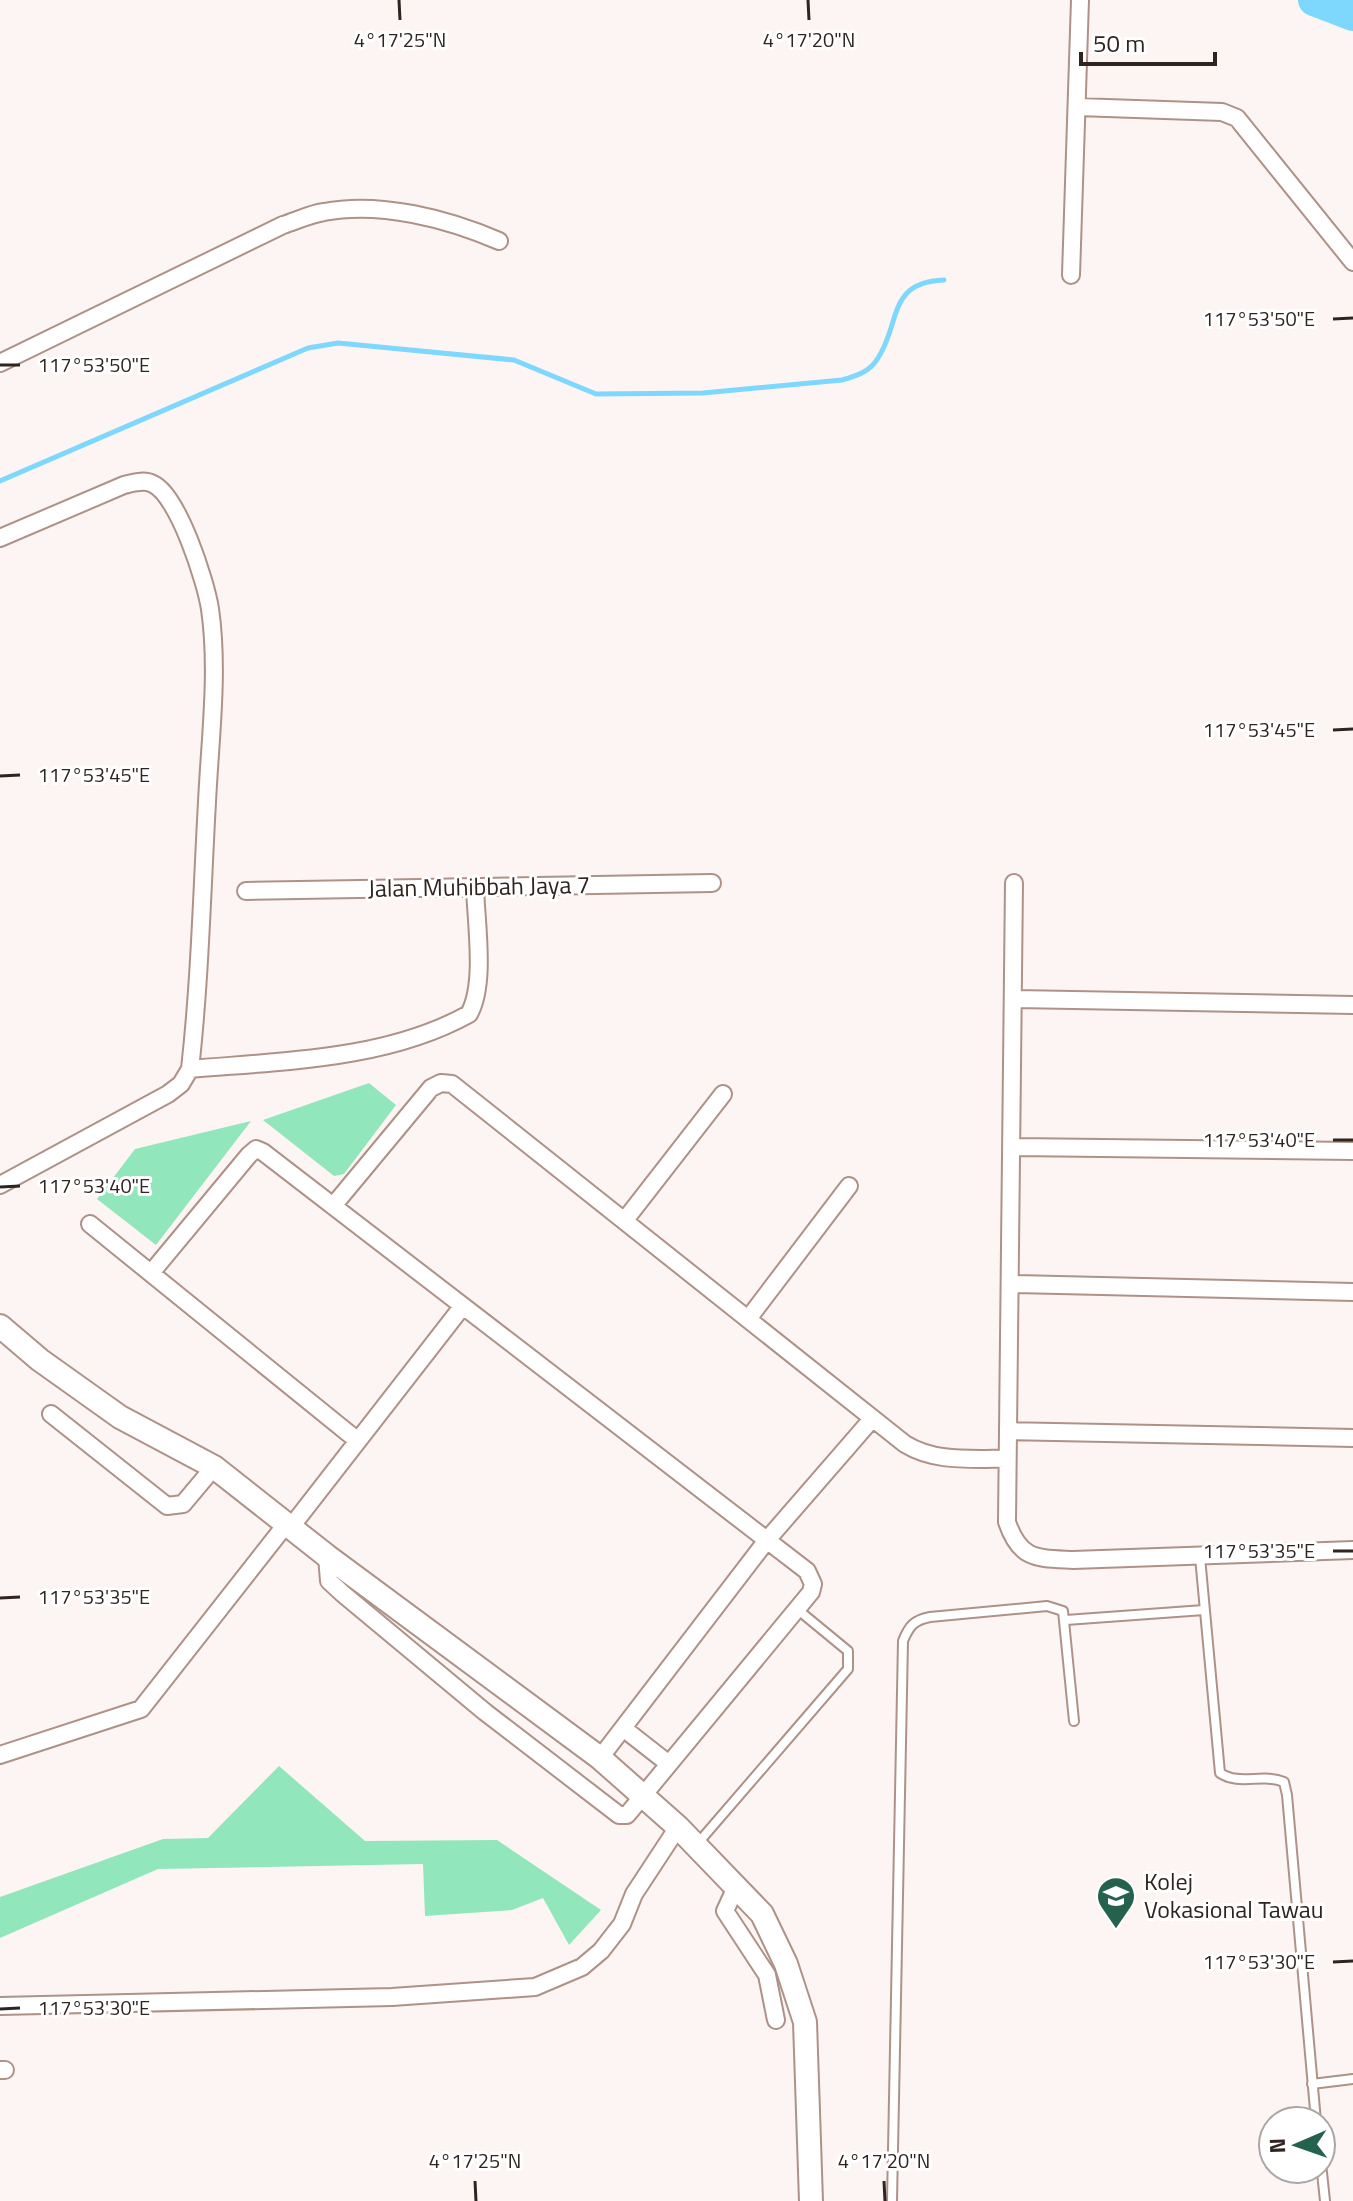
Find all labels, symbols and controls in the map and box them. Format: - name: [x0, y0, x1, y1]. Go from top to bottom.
- scale bar: [1081, 16, 1215, 66]
- text: 4°17'25"N: [354, 24, 446, 55]
- text: 4°17'20"N: [763, 24, 855, 55]
- text: 50 m: [1093, 25, 1145, 61]
- text: 117°53'50"E: [1203, 303, 1315, 334]
- text: 117°53'50"E: [38, 349, 150, 380]
- text: 117°53'45"E: [1203, 714, 1315, 745]
- text: 117°53'45"E: [38, 759, 150, 790]
- street label: Jalan Muhibbah Jaya 7: [368, 866, 590, 906]
- text: 117°53'40"E: [1203, 1124, 1315, 1155]
- text: 117°53'40"E: [38, 1170, 150, 1201]
- text: 117°53'35"E: [1203, 1535, 1315, 1566]
- text: 117°53'35"E: [38, 1581, 150, 1612]
- place label: Kolej Vokasional Tawau: [1144, 1863, 1324, 1927]
- school or university icon: Kolej Vokasional Tawau: [1095, 1875, 1137, 1930]
- text: 117°53'30"E: [1203, 1946, 1315, 1977]
- text: 117°53'30"E: [38, 1992, 150, 2023]
- north arrow: [1257, 2105, 1337, 2185]
- text: N: [1260, 2137, 1294, 2154]
- text: 4°17'25"N: [429, 2145, 521, 2176]
- text: 4°17'20"N: [838, 2145, 930, 2176]

